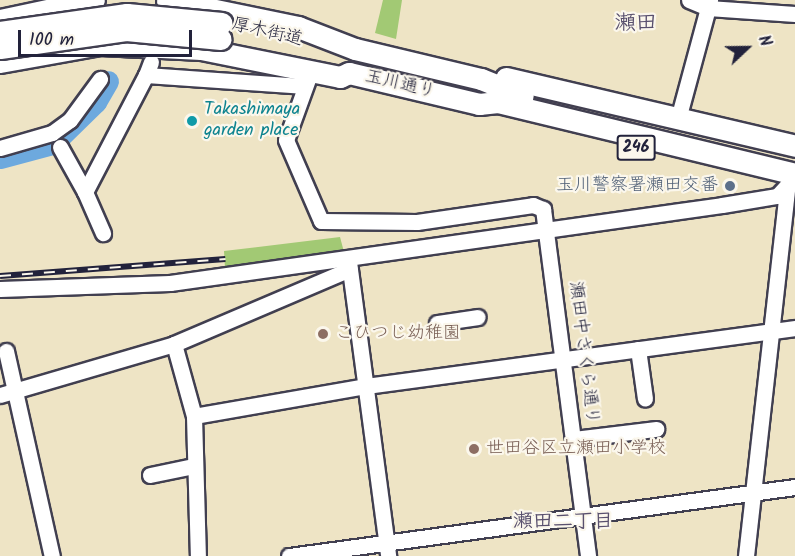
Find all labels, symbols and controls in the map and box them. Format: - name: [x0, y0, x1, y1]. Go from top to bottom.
- district label: 瀬田: [615, 11, 657, 37]
- street label: 厚木街道: [229, 14, 305, 52]
- scale bar: [21, 18, 195, 56]
- north arrow: [717, 18, 777, 78]
- text: 100 m: [29, 26, 74, 55]
- text: N: [751, 32, 778, 50]
- street label: 玉川通り: [362, 66, 438, 104]
- place label: Takashimaya garden place: [204, 100, 300, 142]
- marker: Takashimaya garden place: [185, 114, 199, 128]
- road number: 246: [616, 135, 656, 161]
- place label: 玉川警察署瀬田交番: [556, 175, 718, 197]
- marker: 玉川警察署瀬田交番: [723, 179, 737, 193]
- street label: 瀬田中さくら通り: [564, 280, 602, 426]
- place label: こひつじ幼稚園: [335, 323, 461, 345]
- marker: こひつじ幼稚園: [316, 327, 330, 341]
- place label: 世田谷区立瀬田小学校: [486, 438, 666, 460]
- marker: 世田谷区立瀬田小学校: [467, 442, 481, 456]
- district label: 瀬田二丁目: [513, 510, 613, 534]

